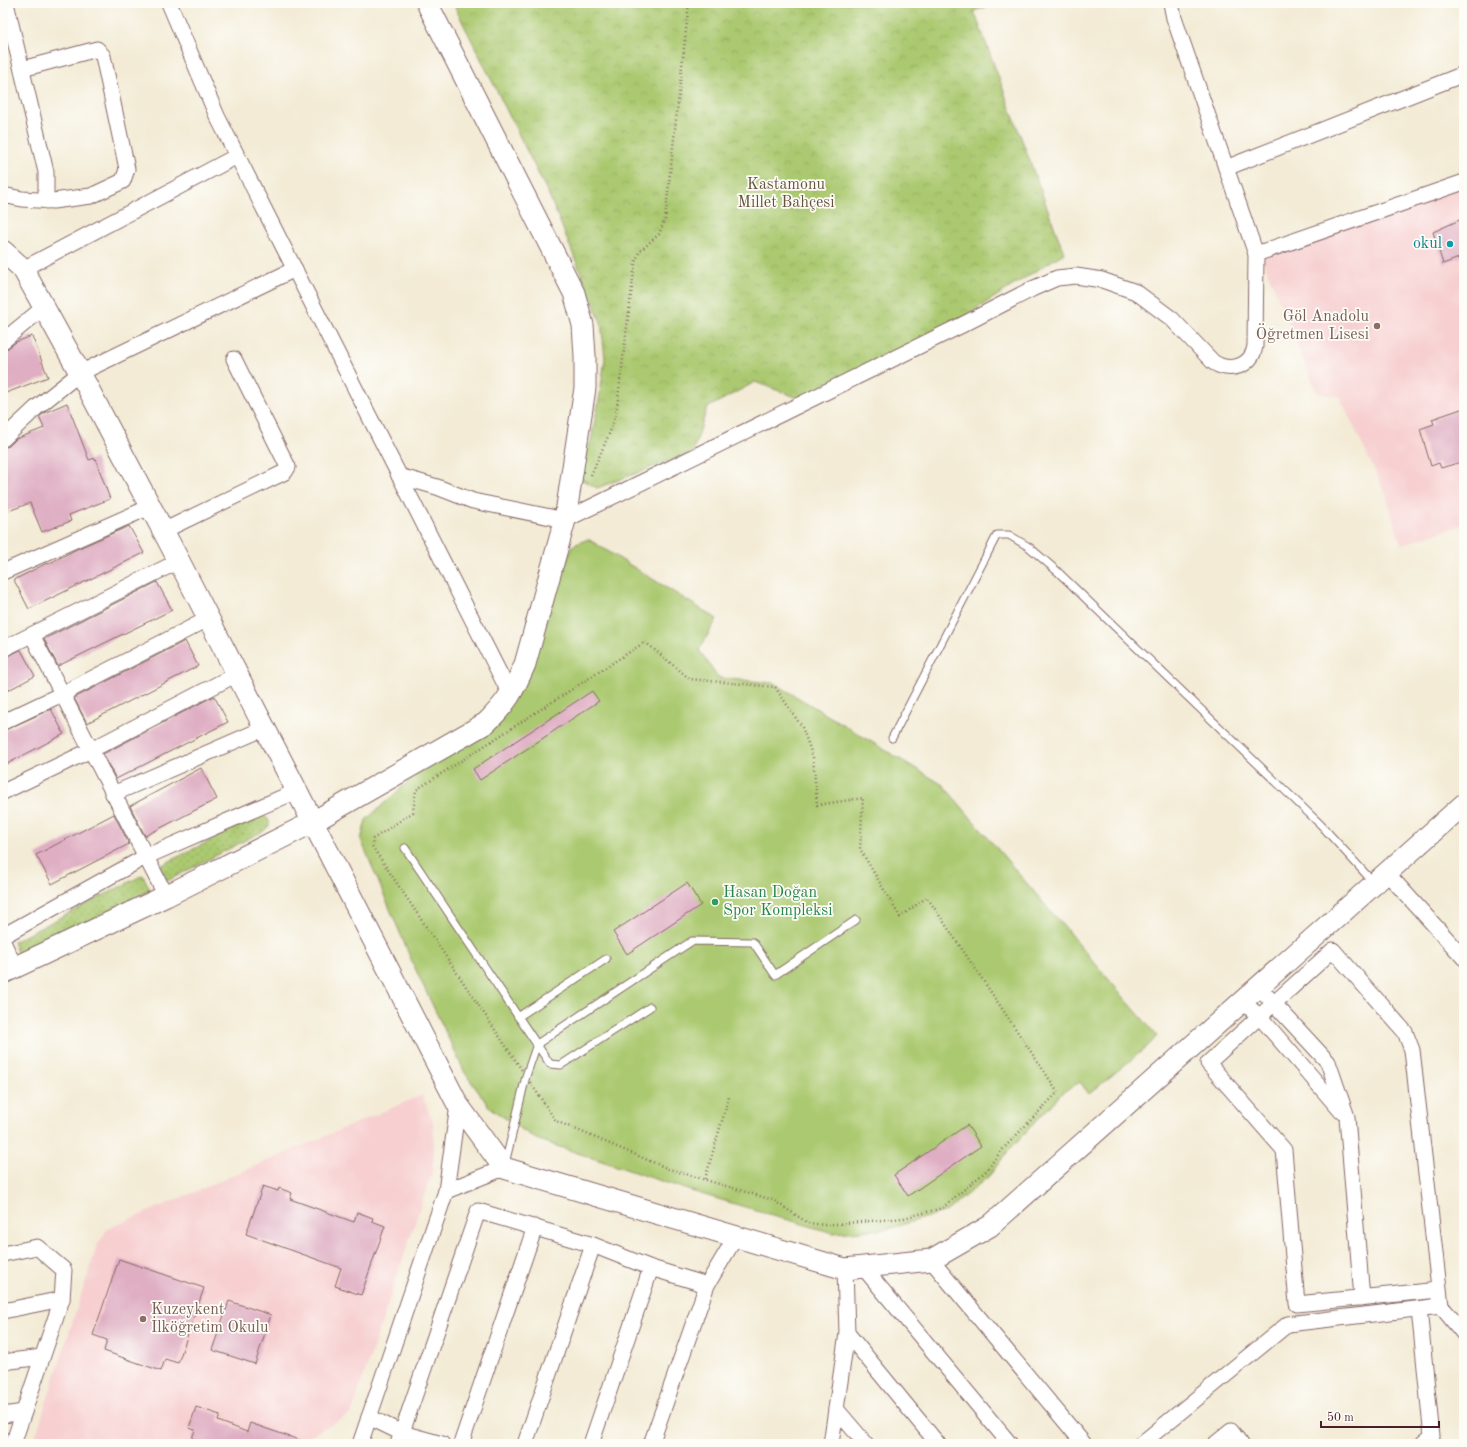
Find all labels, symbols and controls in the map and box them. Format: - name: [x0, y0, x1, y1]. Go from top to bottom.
- park label: Kastamonu Millet Bahçesi: [737, 177, 835, 211]
- place label: okul: [1413, 236, 1442, 252]
- marker: okul: [1445, 239, 1455, 249]
- place label: Göl Anadolu Öğretmen Lisesi: [1256, 309, 1369, 343]
- marker: Göl Anadolu Öğretmen Lisesi: [1372, 321, 1382, 331]
- place label: Hasan Doğan Spor Kompleksi: [723, 885, 832, 919]
- marker: Hasan Doğan Spor Kompleksi: [710, 897, 720, 907]
- place label: Kuzeykent İlköğretim Okulu: [151, 1302, 269, 1336]
- marker: Kuzeykent İlköğretim Okulu: [138, 1314, 148, 1324]
- scale bar: [1321, 1403, 1439, 1429]
- text: 50 m: [1327, 1411, 1354, 1424]

